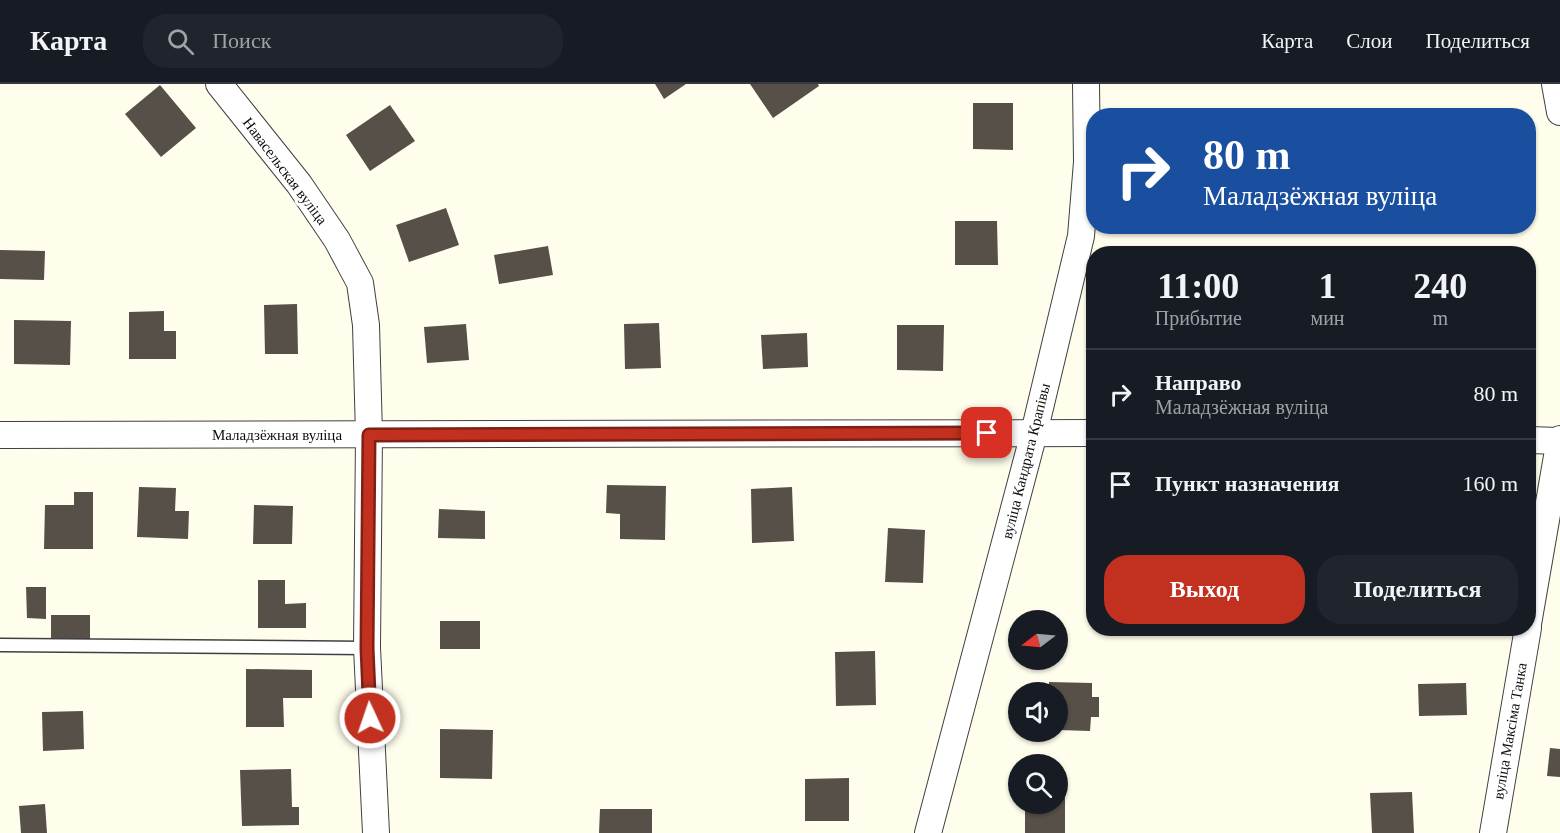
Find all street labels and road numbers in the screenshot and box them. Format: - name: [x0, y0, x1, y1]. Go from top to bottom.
- street label: Навасельская вуліца: [240, 114, 331, 228]
- street label: вуліца Кандрата Крапівы: [999, 382, 1053, 540]
- street label: Маладзёжная вуліца: [212, 427, 342, 443]
- street label: вуліца Максіма Танка: [1490, 661, 1530, 800]

